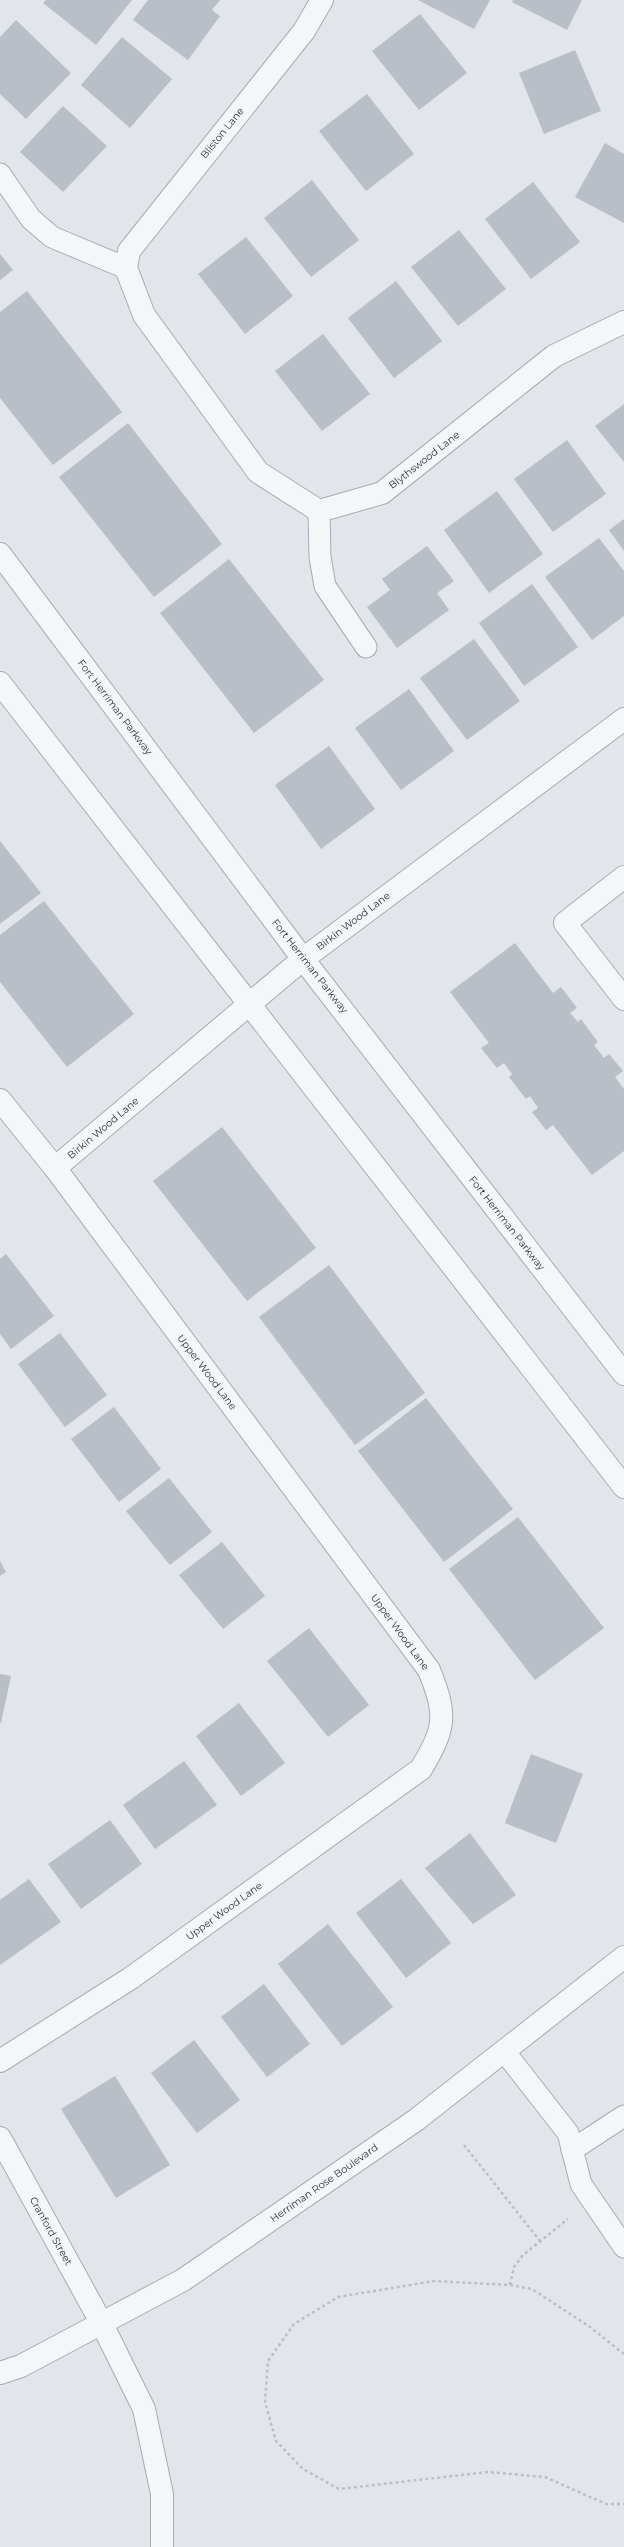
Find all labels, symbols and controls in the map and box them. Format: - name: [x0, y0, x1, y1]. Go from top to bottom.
- street label: Bliston Lane: [197, 105, 247, 161]
- street label: Blythswood Lane: [386, 428, 462, 492]
- street label: Fort Herriman Parkway: [75, 657, 155, 758]
- street label: Birkin Wood Lane: [313, 889, 393, 953]
- street label: Fort Herriman Parkway: [269, 916, 351, 1016]
- street label: Birkin Wood Lane: [65, 1094, 141, 1162]
- street label: Fort Herriman Parkway: [466, 1173, 548, 1273]
- street label: Upper Wood Lane: [174, 1332, 240, 1412]
- street label: Upper Wood Lane: [368, 1591, 432, 1673]
- street label: Upper Wood Lane: [183, 1879, 265, 1943]
- street label: Herriman Rose Boulevard: [268, 2141, 380, 2225]
- street label: Cranford Street: [27, 2194, 75, 2268]

